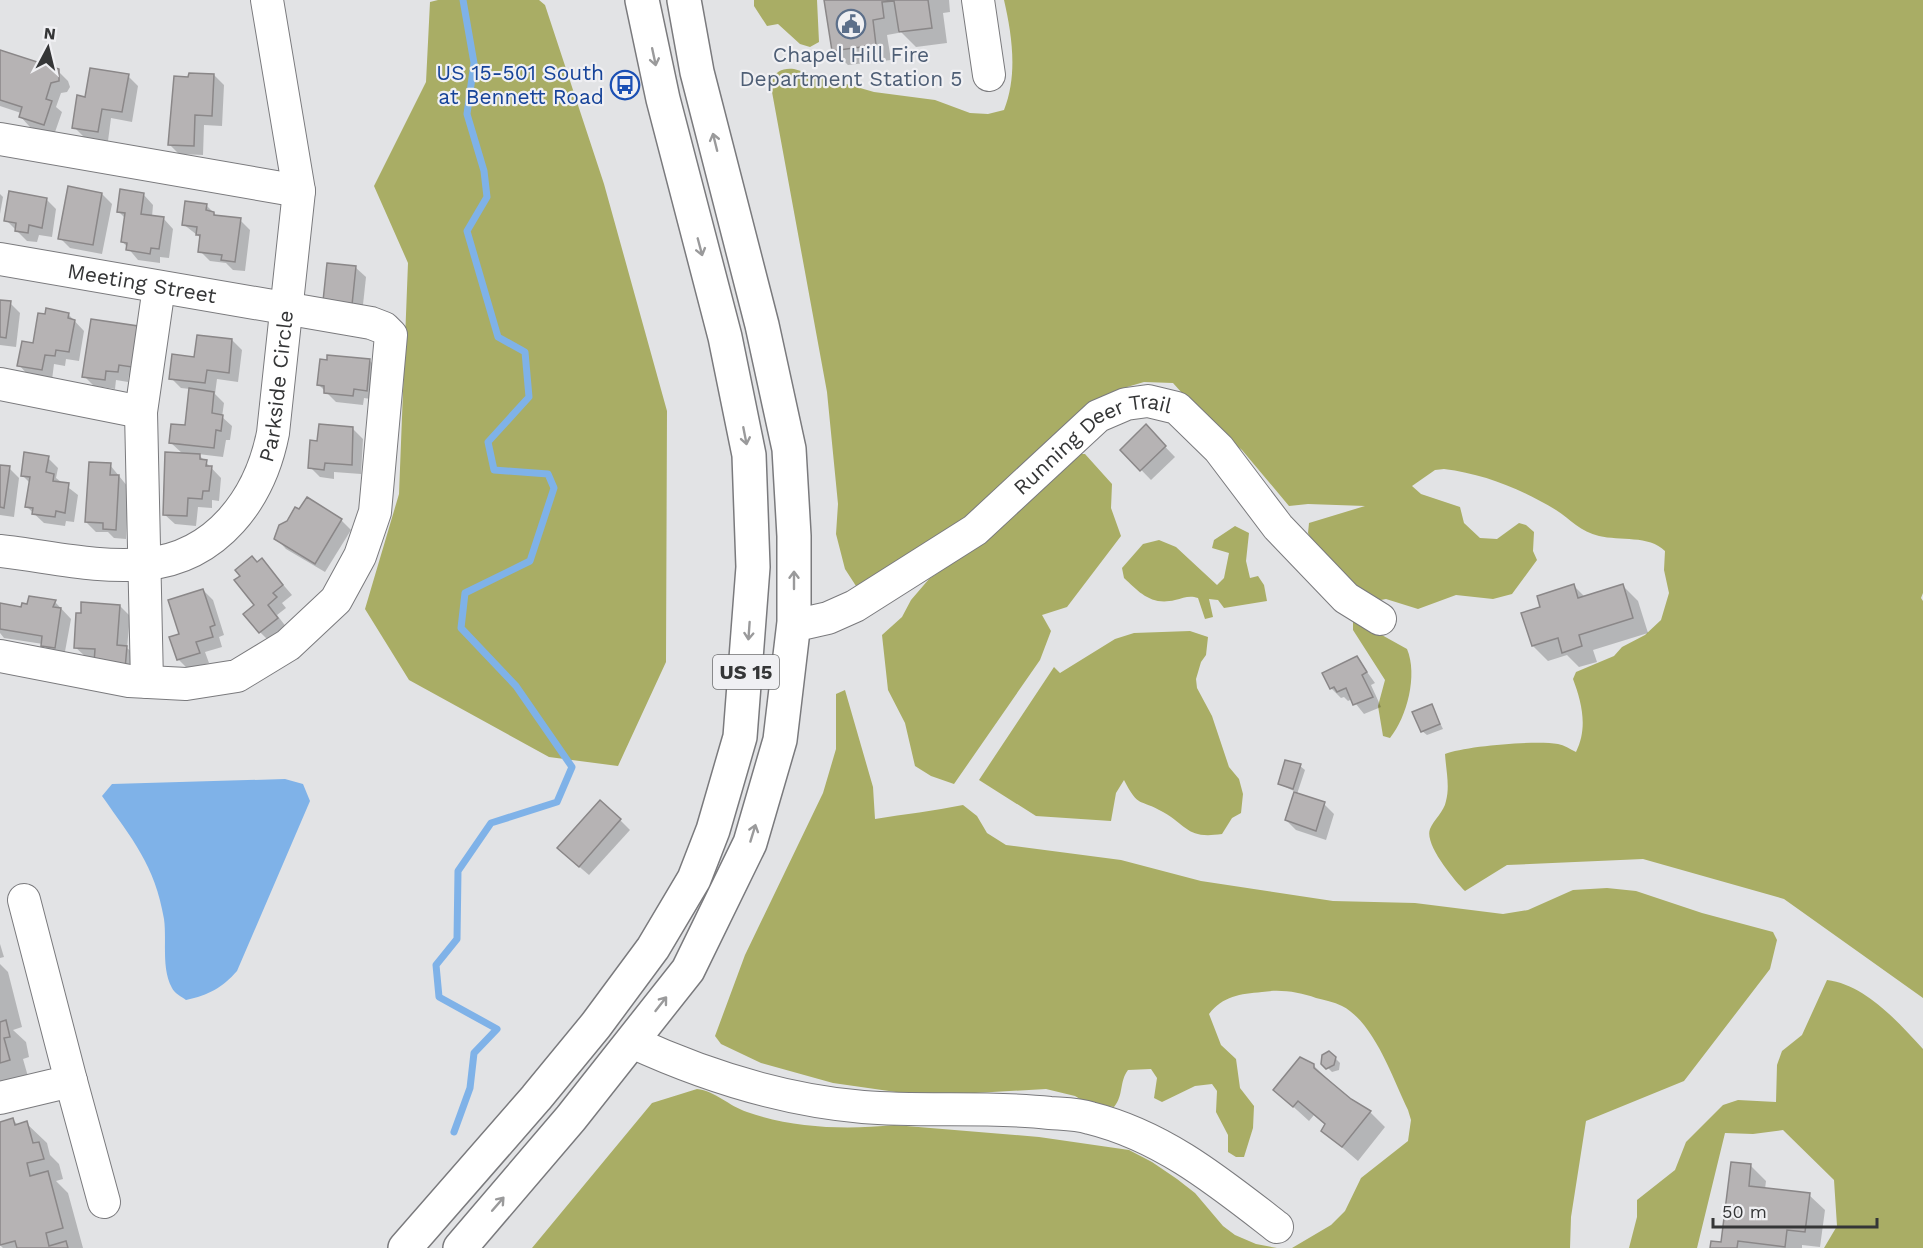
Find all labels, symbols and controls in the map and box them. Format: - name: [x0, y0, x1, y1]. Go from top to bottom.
- public building icon: Chapel Hill Fire Department Station 5: [835, 8, 867, 40]
- north arrow: [18, 18, 78, 78]
- text: N: [43, 23, 57, 44]
- place label: Chapel Hill Fire Department Station 5: [739, 42, 963, 91]
- one-way arrow: [649, 47, 660, 67]
- place label: US 15-501 South at Bennett Road: [436, 60, 604, 109]
- bus stop icon: US 15-501 South at Bennett Road: [609, 69, 641, 101]
- one-way arrow: [708, 133, 720, 152]
- one-way arrow: [695, 237, 707, 256]
- street label: Meeting Street: [66, 258, 219, 308]
- street label: Parkside Circle: [253, 309, 298, 465]
- street label: Running Deer Trail: [1008, 388, 1175, 500]
- one-way arrow: [740, 426, 751, 446]
- one-way arrow: [788, 570, 800, 590]
- one-way arrow: [743, 620, 754, 640]
- road number: US 15: [713, 655, 779, 689]
- one-way arrow: [748, 824, 759, 843]
- one-way arrow: [655, 997, 668, 1013]
- scale bar: [1713, 1191, 1876, 1229]
- one-way arrow: [491, 1197, 505, 1212]
- text: 50 m: [1722, 1201, 1767, 1222]

